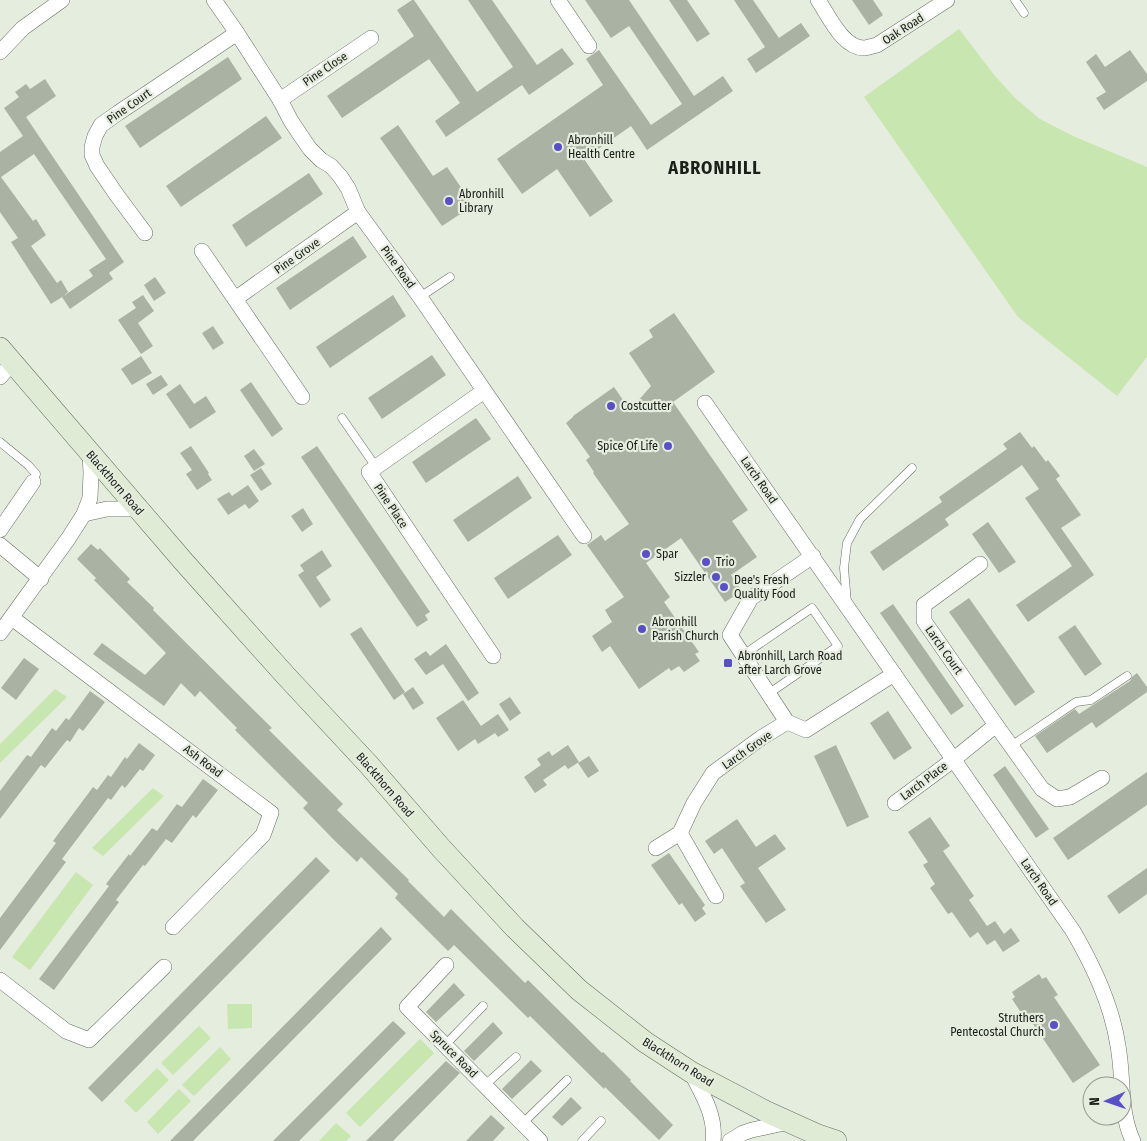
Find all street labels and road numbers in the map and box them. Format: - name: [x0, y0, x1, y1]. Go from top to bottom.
- street label: Oak Road: [880, 10, 926, 48]
- street label: Pine Close: [300, 49, 350, 89]
- street label: Pine Court: [104, 86, 154, 126]
- street label: Pine Grove: [271, 235, 323, 277]
- street label: Pine Road: [378, 243, 418, 291]
- street label: Blackthorn Road: [83, 448, 147, 518]
- street label: Larch Road: [738, 454, 780, 506]
- street label: Pine Place: [371, 481, 411, 531]
- street label: Larch Court: [922, 623, 966, 677]
- street label: Larch Grove: [719, 728, 775, 772]
- street label: Ash Road: [181, 742, 225, 780]
- street label: Blackthorn Road: [353, 750, 417, 820]
- street label: Larch Place: [898, 759, 950, 803]
- street label: Larch Road: [1018, 856, 1060, 908]
- street label: Spruce Road: [427, 1027, 481, 1081]
- street label: Blackthorn Road: [640, 1035, 716, 1089]

